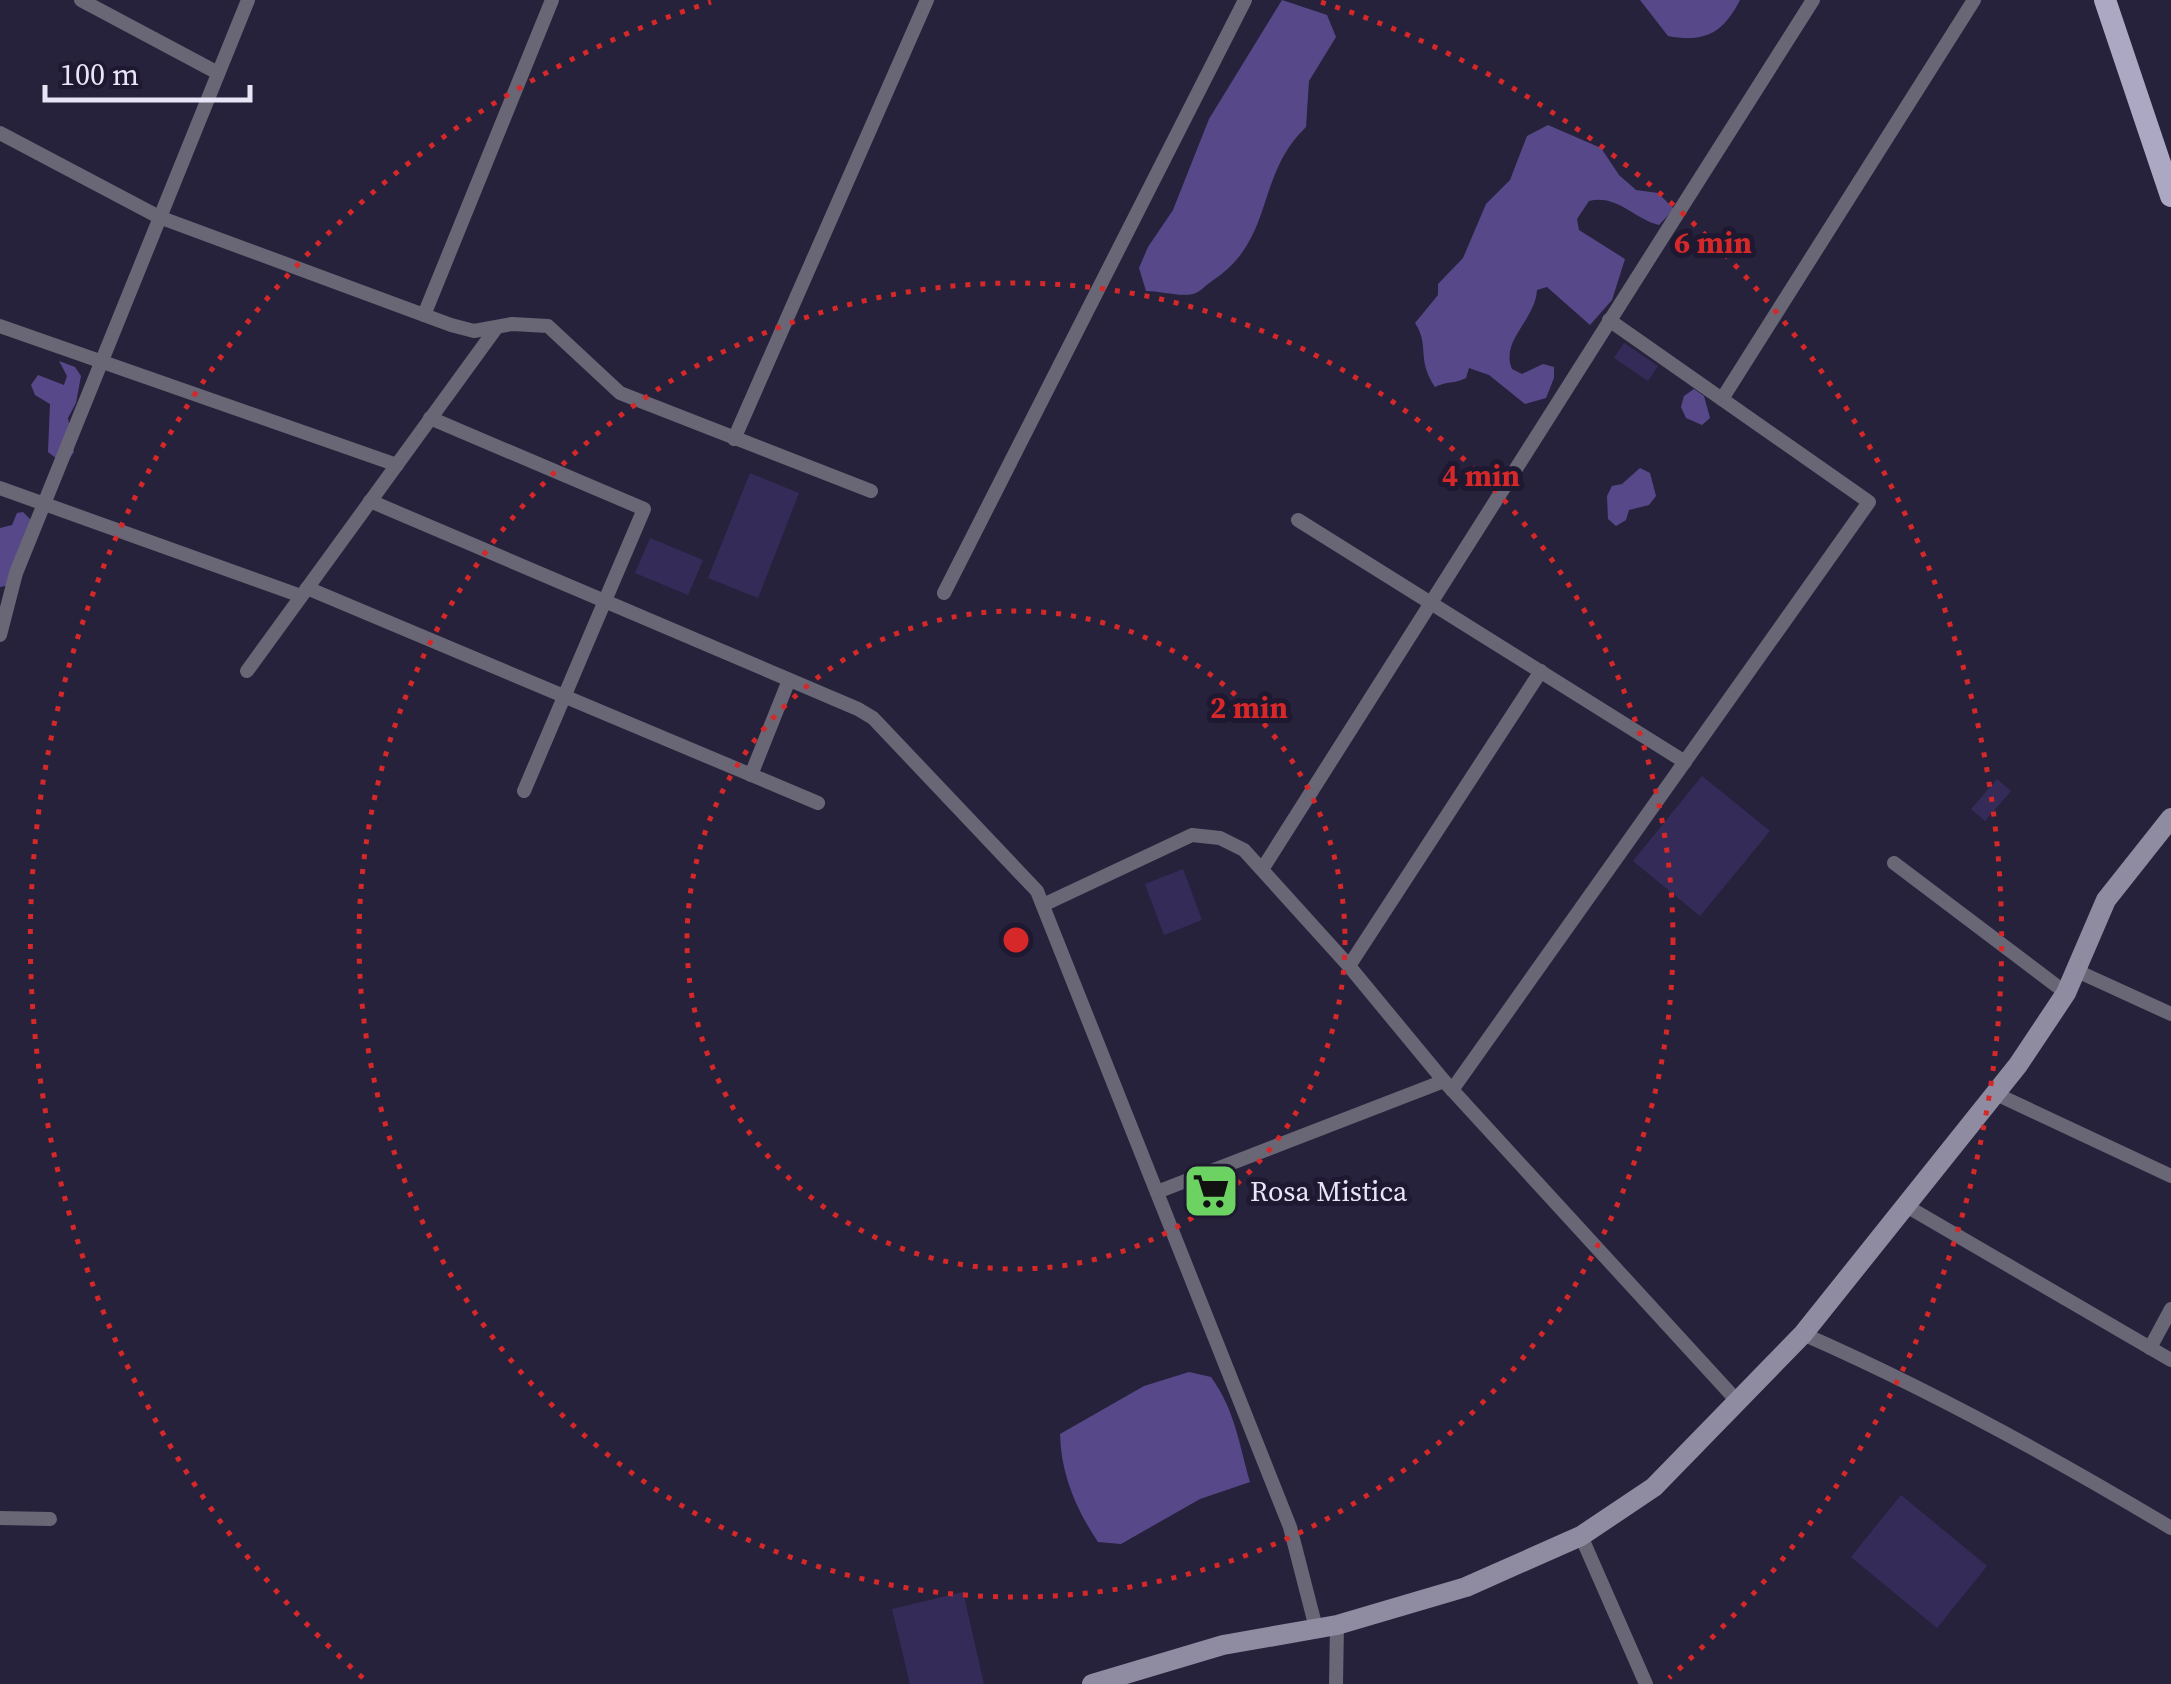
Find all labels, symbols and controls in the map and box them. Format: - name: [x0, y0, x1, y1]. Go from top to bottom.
- scale bar: [45, 40, 250, 102]
- text: 100 m: [60, 54, 139, 95]
- text: 6 min: [1674, 222, 1752, 263]
- text: 4 min: [1442, 455, 1520, 496]
- text: 2 min: [1210, 687, 1288, 728]
- centre of rings: [998, 922, 1034, 958]
- supermarket icon: Rosa Mistica: [1181, 1161, 1241, 1221]
- place label: Rosa Mistica: [1250, 1172, 1408, 1210]

